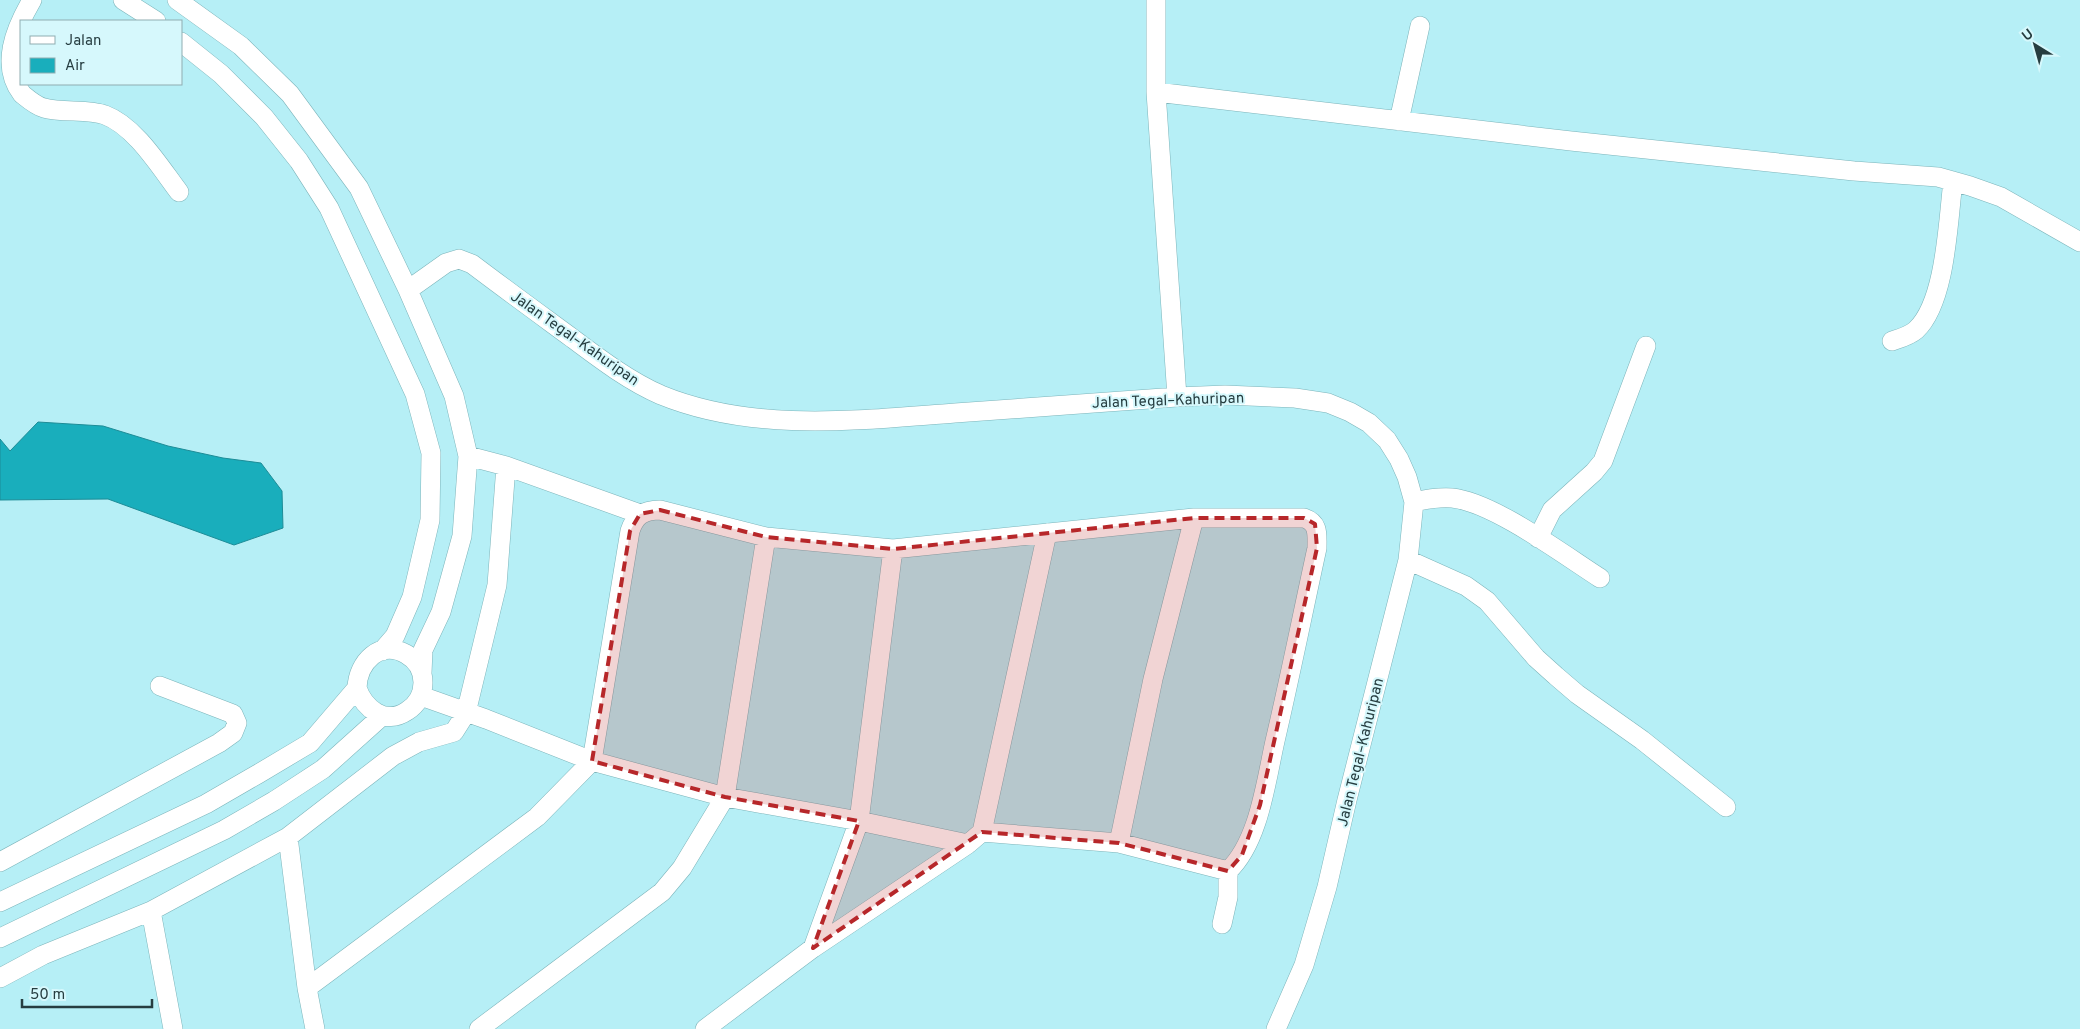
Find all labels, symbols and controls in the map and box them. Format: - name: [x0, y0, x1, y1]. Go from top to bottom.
- legend: [20, 20, 182, 85]
- north arrow: [2010, 20, 2060, 70]
- text: U: [2019, 26, 2037, 46]
- text: Jalan: [65, 32, 102, 51]
- text: Air: [65, 57, 85, 76]
- street label: Jalan Tegal–Kahuripan: [506, 288, 642, 391]
- street label: Jalan Tegal–Kahuripan: [1092, 389, 1245, 414]
- street label: Jalan Tegal–Kahuripan: [1334, 676, 1389, 829]
- scale bar: [22, 976, 152, 1008]
- text: 50 m: [30, 986, 65, 1005]

